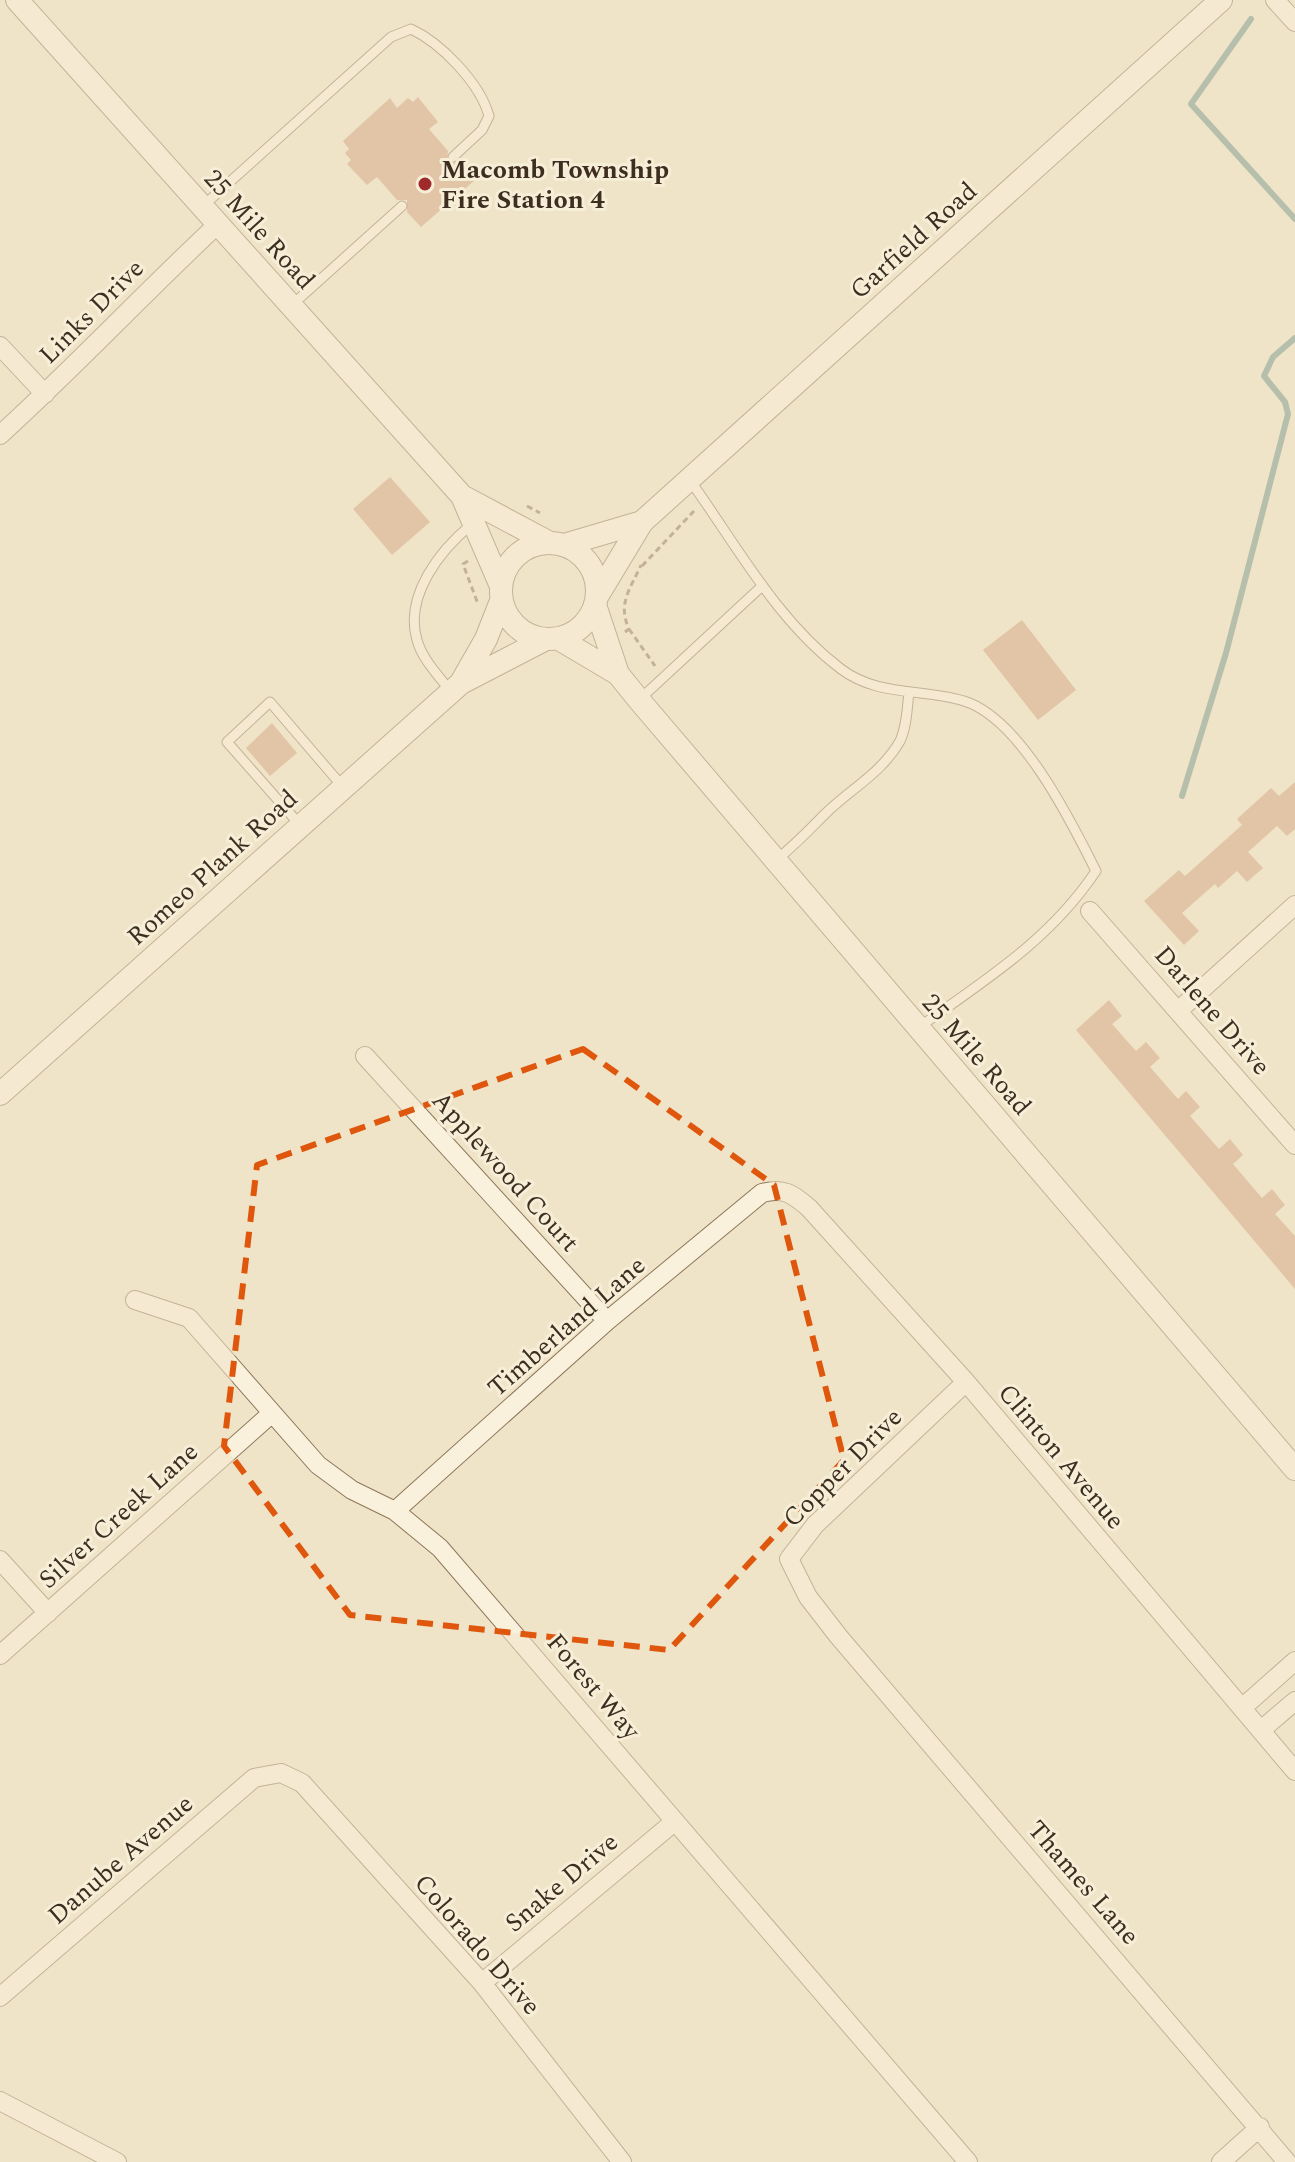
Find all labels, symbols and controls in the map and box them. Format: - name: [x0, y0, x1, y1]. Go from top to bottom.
- place label: Macomb Township Fire Station 4: [441, 150, 669, 220]
- street label: 25 Mile Road: [194, 160, 325, 299]
- street label: Garfield Road: [841, 172, 987, 309]
- marker: Macomb Township Fire Station 4: [416, 175, 434, 193]
- street label: Links Drive: [30, 250, 154, 374]
- street label: Romeo Plank Road: [118, 780, 307, 956]
- street label: Darlene Drive: [1144, 937, 1280, 1085]
- street label: 25 Mile Road: [912, 985, 1041, 1125]
- street label: Applewood Court: [422, 1082, 589, 1261]
- street label: Timberland Lane: [479, 1246, 655, 1407]
- street label: Clinton Avenue: [988, 1375, 1135, 1539]
- street label: Copper Drive: [774, 1399, 912, 1537]
- street label: Silver Creek Lane: [30, 1433, 208, 1599]
- street label: Forest Way: [536, 1624, 651, 1750]
- street label: Danube Avenue: [39, 1785, 203, 1935]
- street label: Thames Lane: [1017, 1811, 1149, 1954]
- street label: Snake Drive: [496, 1823, 627, 1942]
- street label: Colorado Drive: [404, 1865, 550, 2024]

